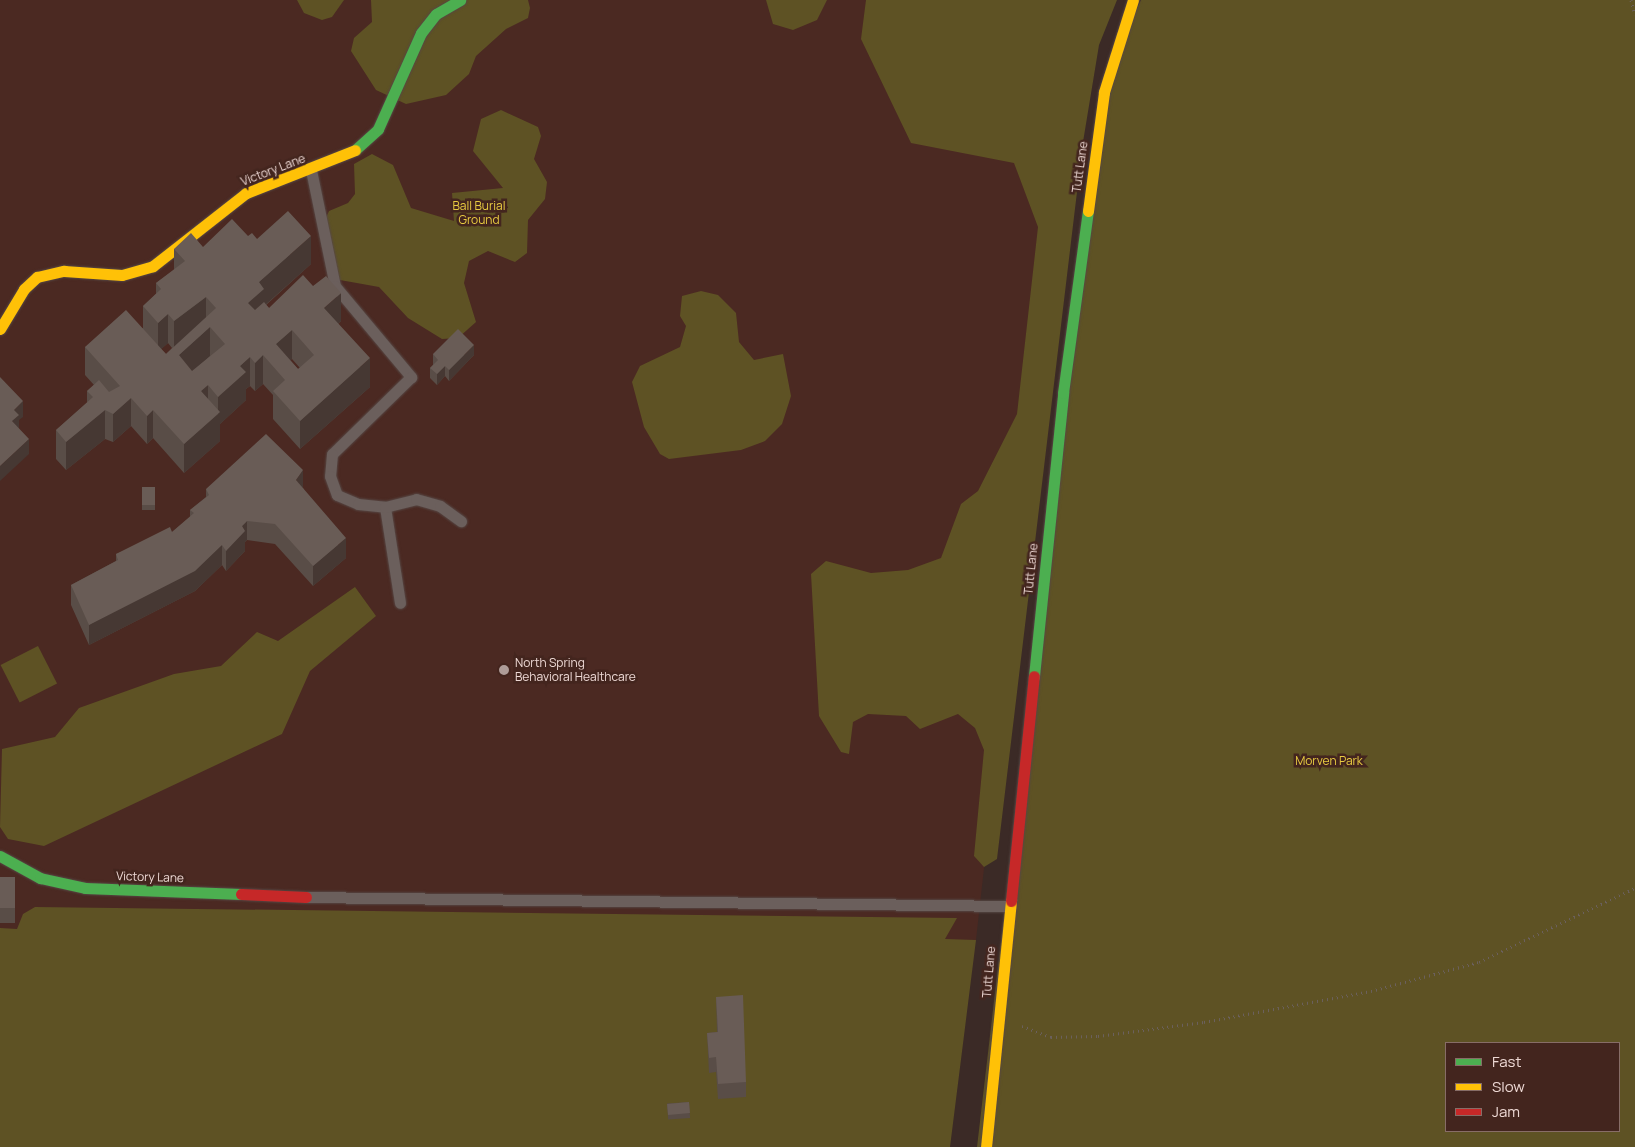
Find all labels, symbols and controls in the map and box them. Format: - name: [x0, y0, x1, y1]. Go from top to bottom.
- street label: Tutt Lane: [1069, 140, 1091, 194]
- street label: Victory Lane: [239, 151, 307, 189]
- park label: Ball Burial Ground: [452, 199, 506, 227]
- street label: Tutt Lane: [1021, 542, 1041, 596]
- place label: North Spring Behavioral Healthcare: [515, 656, 636, 684]
- marker: North Spring Behavioral Healthcare: [497, 663, 511, 677]
- park label: Morven Park: [1295, 754, 1363, 768]
- street label: Victory Lane: [116, 869, 184, 885]
- street label: Tutt Lane: [980, 946, 998, 998]
- legend: [1445, 1042, 1620, 1132]
- text: Fast: [1492, 1051, 1521, 1072]
- text: Slow: [1492, 1076, 1525, 1097]
- text: Jam: [1492, 1101, 1520, 1122]

